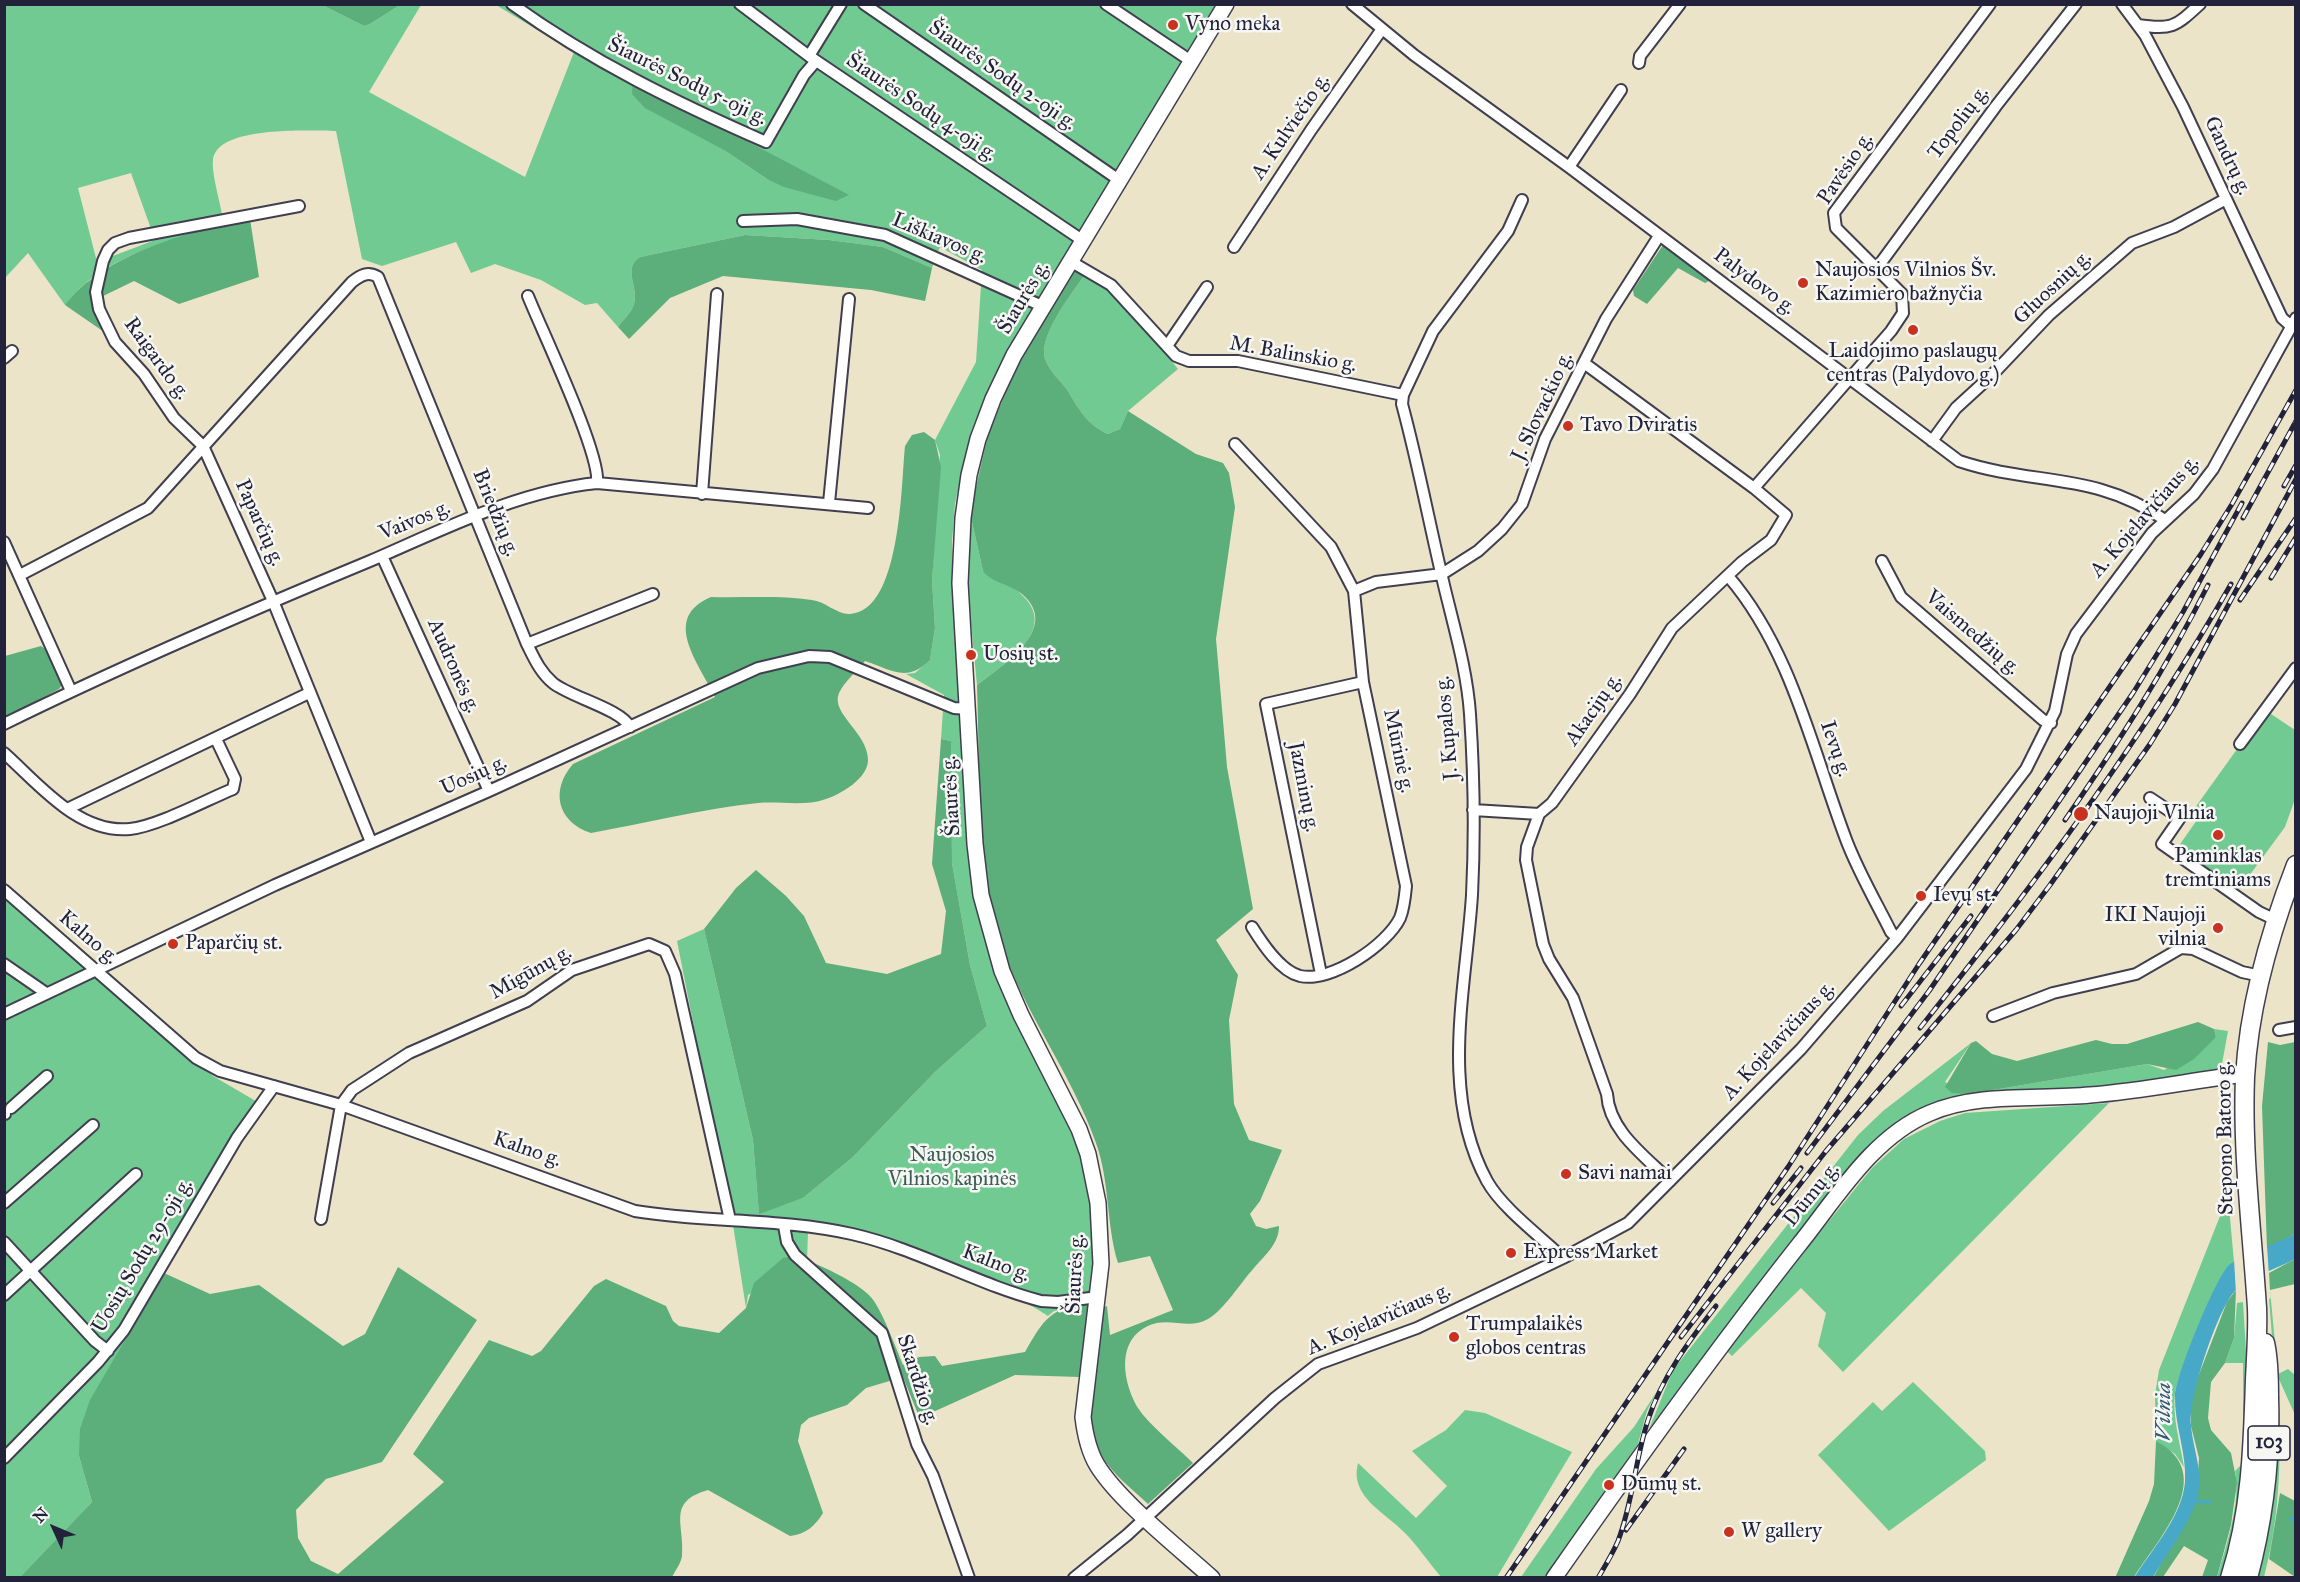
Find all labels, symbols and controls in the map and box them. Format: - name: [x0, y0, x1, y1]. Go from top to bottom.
- place label: Vyno meka: [1185, 12, 1280, 38]
- street label: Šiaurės Sodų 2-oji g.: [923, 16, 1081, 136]
- marker: Vyno meka: [1166, 18, 1180, 32]
- street label: Šiaurės Sodų 5-oji g.: [603, 32, 771, 132]
- street label: Šiaurės Sodų 4-oji g.: [841, 48, 1001, 168]
- street label: A. Kulviečio g.: [1246, 69, 1336, 185]
- street label: Topolių g.: [1923, 81, 1995, 165]
- street label: Gandrų g.: [2198, 113, 2256, 199]
- street label: Pavėsio g.: [1813, 128, 1879, 210]
- street label: Liškiavos g.: [888, 208, 990, 270]
- street label: Palydovo g.: [1708, 243, 1800, 321]
- street label: Gluosnių g.: [2009, 246, 2097, 330]
- street label: Šiaurės g.: [992, 257, 1056, 339]
- place label: Naujosios Vilnios Šv. Kazimiero bažnyčia: [1815, 258, 1996, 308]
- marker: Naujosios Vilnios Šv. Kazimiero bažnyčia: [1796, 276, 1810, 290]
- street label: Raigardo g.: [118, 313, 194, 405]
- marker: Laidojimo paslaugų centras (Palydovo g.): [1906, 323, 1920, 337]
- street label: M. Balinskio g.: [1228, 331, 1358, 379]
- place label: Laidojimo paslaugų centras (Palydovo g.): [1826, 339, 2000, 389]
- street label: J. Slovackio g.: [1507, 348, 1579, 466]
- place label: Tavo Dviratis: [1580, 413, 1697, 439]
- marker: Tavo Dviratis: [1561, 419, 1575, 433]
- street label: A. Kojelavičiaus g.: [2085, 451, 2205, 583]
- street label: Briedžių g.: [466, 466, 524, 560]
- street label: Paparčių g.: [229, 476, 289, 570]
- street label: Vaivos g.: [376, 495, 454, 547]
- street label: Vaismedžių g.: [1919, 585, 2025, 681]
- street label: Audronės g.: [421, 615, 485, 717]
- place label: Uosių st.: [983, 642, 1058, 668]
- marker: Uosių st.: [964, 648, 978, 662]
- street label: Akacijų g.: [1560, 669, 1628, 751]
- street label: J. Kupalos g.: [1431, 675, 1465, 781]
- street label: Mūrinė g.: [1377, 707, 1419, 795]
- street label: Ievų g.: [1814, 718, 1856, 780]
- street label: Jazminų g.: [1282, 740, 1324, 834]
- street label: Uosių g.: [437, 750, 511, 802]
- street label: Šiaurės g.: [937, 755, 967, 837]
- place label: Naujoji Vilnia: [2094, 801, 2215, 827]
- marker: Naujoji Vilnia: [2072, 805, 2090, 823]
- marker: Paminklas tremtiniams: [2211, 828, 2225, 842]
- place label: Paminklas tremtiniams: [2165, 844, 2271, 894]
- place label: Ievų st.: [1933, 883, 1996, 909]
- marker: Ievų st.: [1914, 889, 1928, 903]
- place label: IKI Naujoji vilnia: [2104, 903, 2206, 953]
- street label: Kalno g.: [53, 905, 123, 971]
- marker: IKI Naujoji vilnia: [2211, 921, 2225, 935]
- place label: Paparčių st.: [185, 931, 282, 957]
- marker: Paparčių st.: [166, 937, 180, 951]
- street label: Migūnų g.: [486, 940, 576, 1006]
- street label: A. Kojelavičiaus g.: [1717, 976, 1841, 1106]
- street label: Stepono Batoro g.: [2212, 1061, 2240, 1215]
- street label: Kalno g.: [490, 1127, 564, 1173]
- park label: Naujosios Vilnios kapinės: [888, 1143, 1016, 1193]
- street label: Dūmų g.: [1779, 1158, 1845, 1232]
- place label: Savi namai: [1578, 1161, 1672, 1187]
- marker: Savi namai: [1559, 1167, 1573, 1181]
- street label: Uosių Sodų 29-oji g.: [87, 1174, 199, 1338]
- street label: Šiaurės g.: [1061, 1233, 1091, 1315]
- street label: Kalno g.: [959, 1240, 1033, 1288]
- place label: Express Market: [1523, 1240, 1658, 1266]
- marker: Express Market: [1504, 1246, 1518, 1260]
- street label: A. Kojelavičiaus g.: [1303, 1278, 1455, 1362]
- place label: Trumpalaikės globos centras: [1466, 1312, 1586, 1362]
- marker: Trumpalaikės globos centras: [1447, 1330, 1461, 1344]
- street label: Skardžio g.: [891, 1331, 943, 1429]
- water label: Vilnia: [2152, 1382, 2178, 1442]
- road number: 103: [2248, 1426, 2290, 1460]
- place label: Dūmų st.: [1621, 1472, 1701, 1498]
- marker: Dūmų st.: [1602, 1478, 1616, 1492]
- north arrow: [24, 1498, 84, 1558]
- text: N: [29, 1504, 52, 1527]
- place label: W gallery: [1741, 1519, 1822, 1545]
- marker: W gallery: [1722, 1525, 1736, 1539]

